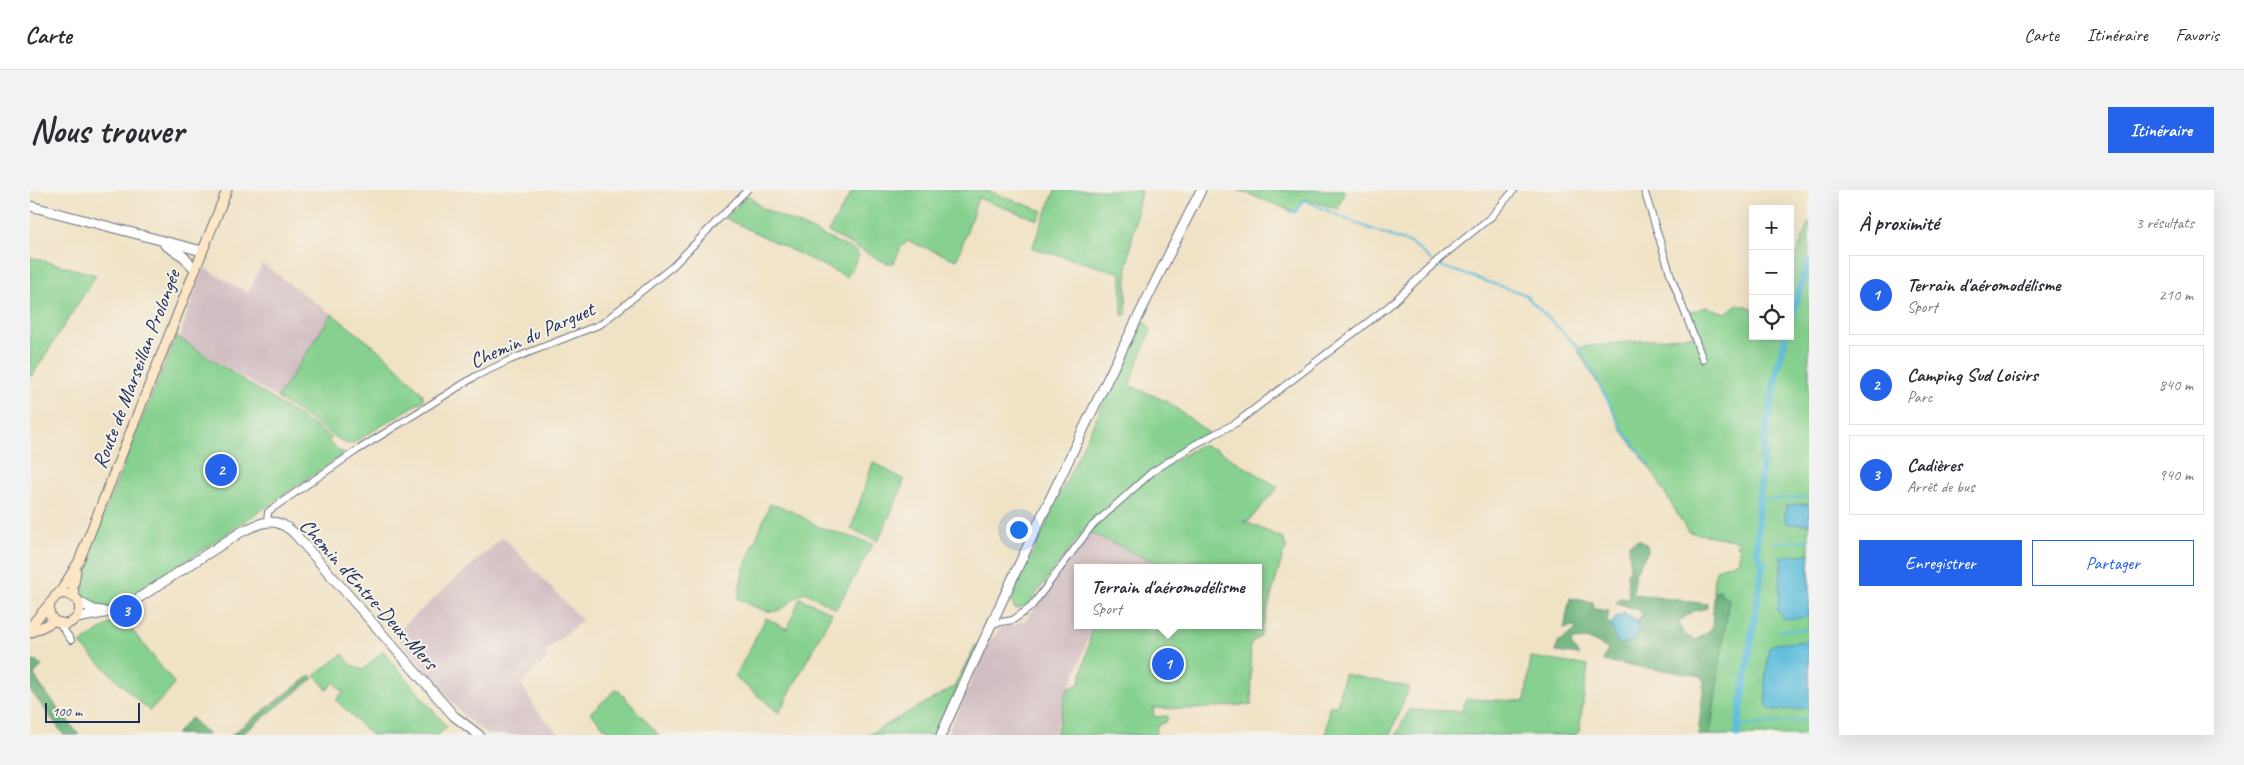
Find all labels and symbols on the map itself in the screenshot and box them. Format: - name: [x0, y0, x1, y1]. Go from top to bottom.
- street label: Route de Marseillan Prolongée: [86, 264, 187, 472]
- street label: Chemin du Parguet: [466, 295, 600, 374]
- pin: 2: [205, 451, 237, 489]
- street label: Chemin d'Entre-Deux-Mers: [294, 513, 445, 676]
- your location: [1006, 517, 1032, 543]
- pin: 3: [110, 592, 142, 630]
- pin: 1: [1152, 645, 1184, 683]
- scale bar: [45, 700, 140, 723]

